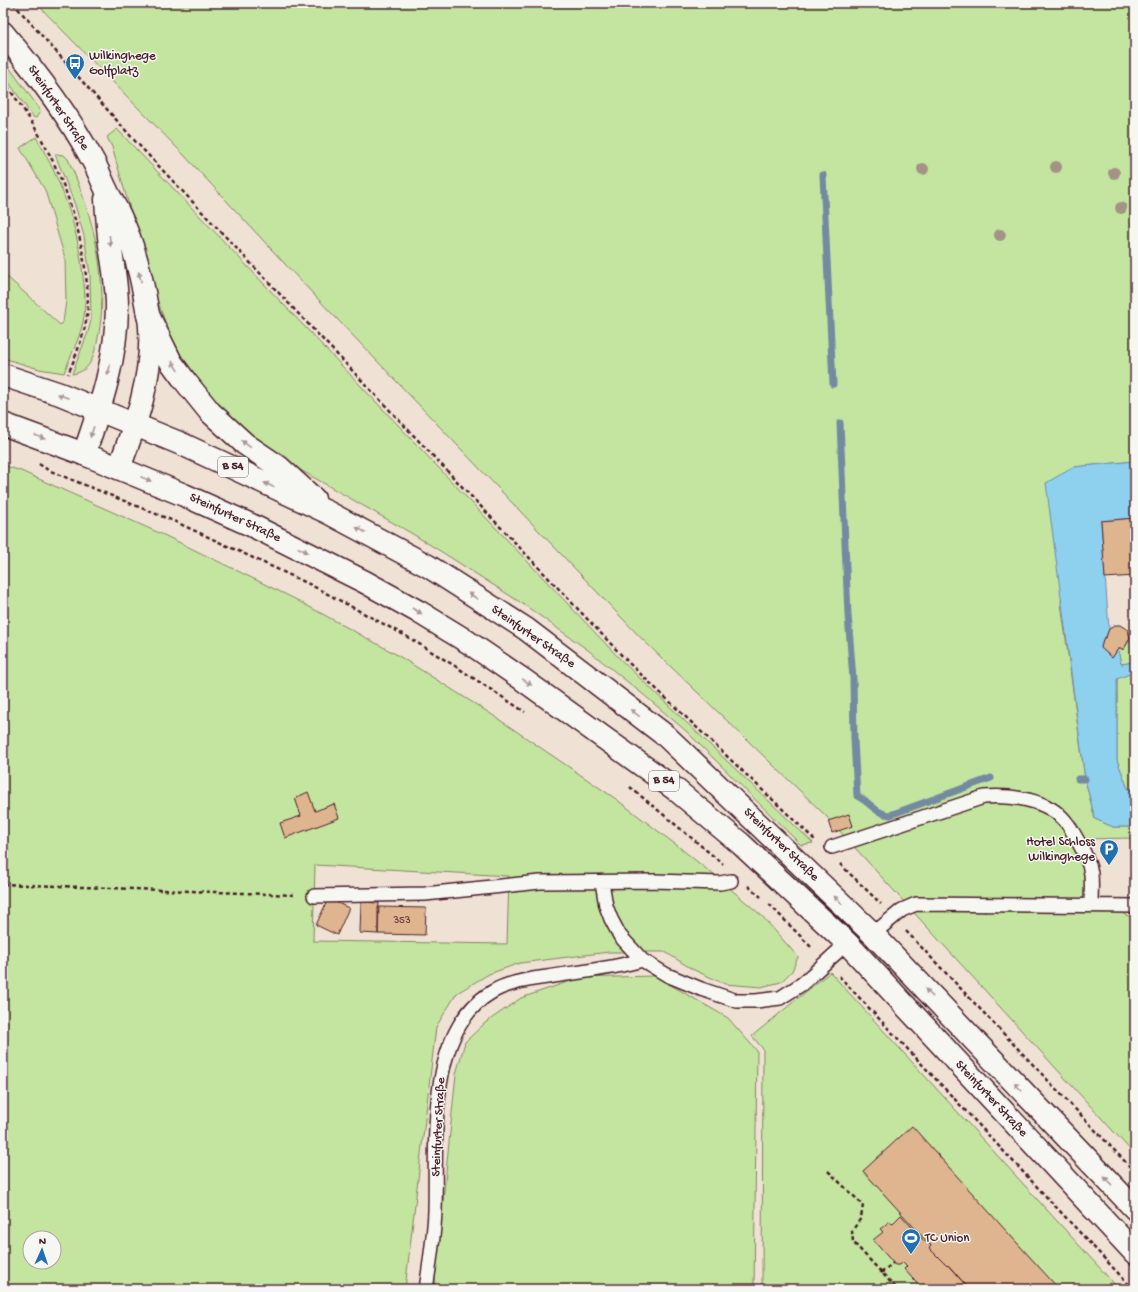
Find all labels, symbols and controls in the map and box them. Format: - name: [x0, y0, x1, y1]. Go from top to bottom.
- place label: Wilkinghege Golfplatz: [89, 49, 156, 79]
- bus stop icon: Wilkinghege Golfplatz: [64, 52, 86, 80]
- street label: Steinfurter Straße: [24, 63, 92, 154]
- one-way arrow: [107, 235, 113, 247]
- one-way arrow: [137, 270, 143, 283]
- one-way arrow: [171, 361, 178, 372]
- one-way arrow: [106, 364, 112, 376]
- one-way arrow: [57, 392, 69, 398]
- one-way arrow: [88, 427, 94, 439]
- one-way arrow: [34, 435, 46, 441]
- one-way arrow: [240, 440, 251, 448]
- road number: B 54: [218, 457, 248, 477]
- one-way arrow: [141, 477, 153, 483]
- one-way arrow: [263, 482, 275, 488]
- street label: Steinfurter Straße: [187, 490, 283, 546]
- one-way arrow: [355, 527, 367, 534]
- one-way arrow: [297, 547, 308, 553]
- one-way arrow: [468, 592, 479, 599]
- street label: Steinfurter Straße: [488, 602, 578, 672]
- one-way arrow: [412, 608, 423, 615]
- one-way arrow: [521, 678, 532, 686]
- one-way arrow: [630, 708, 641, 717]
- road number: B 54: [649, 771, 679, 791]
- street label: Steinfurter Straße: [740, 805, 822, 885]
- place label: Hotel Schloss Wilkinghege: [1026, 835, 1096, 865]
- parking icon: Hotel Schloss Wilkinghege: [1098, 838, 1120, 866]
- one-way arrow: [833, 895, 843, 905]
- house number: 353: [392, 915, 411, 927]
- one-way arrow: [924, 988, 933, 998]
- street label: Steinfurter Straße: [952, 1058, 1031, 1141]
- street label: Steinfurter Straße: [429, 1077, 449, 1177]
- one-way arrow: [1014, 1082, 1023, 1092]
- one-way arrow: [1103, 1176, 1113, 1186]
- sports icon: TC Union: [900, 1227, 922, 1255]
- north arrow: [22, 1230, 62, 1270]
- place label: TC Union: [924, 1231, 970, 1246]
- text: N: [39, 1236, 46, 1248]

